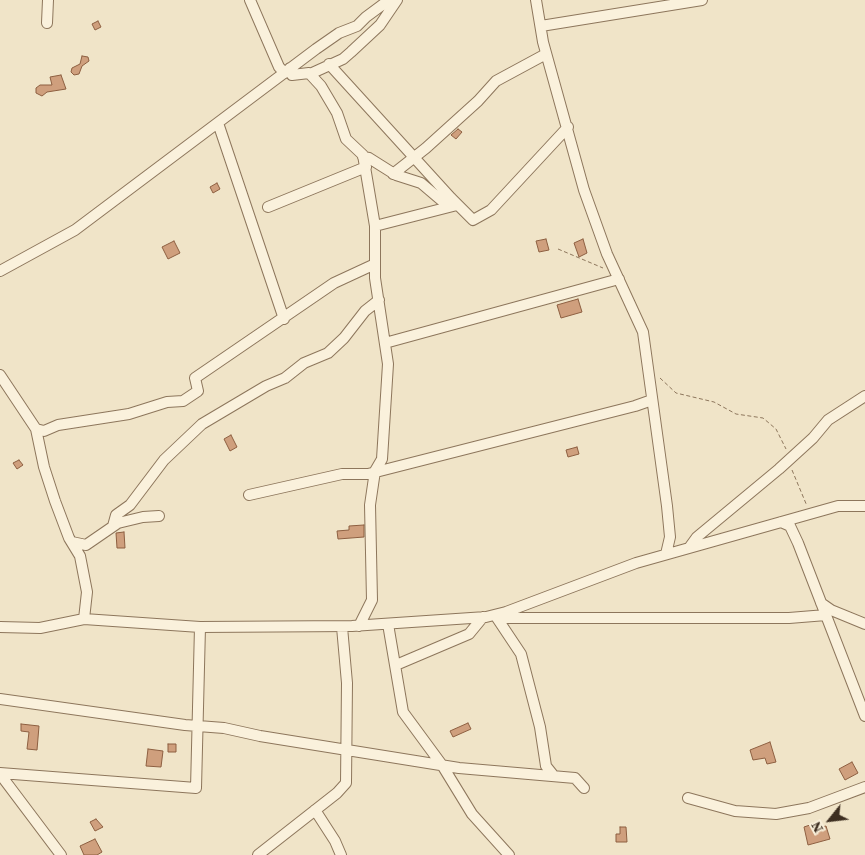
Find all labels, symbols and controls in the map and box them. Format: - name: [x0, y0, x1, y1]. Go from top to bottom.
- north arrow: [805, 795, 855, 845]
- text: N: [806, 818, 828, 837]

